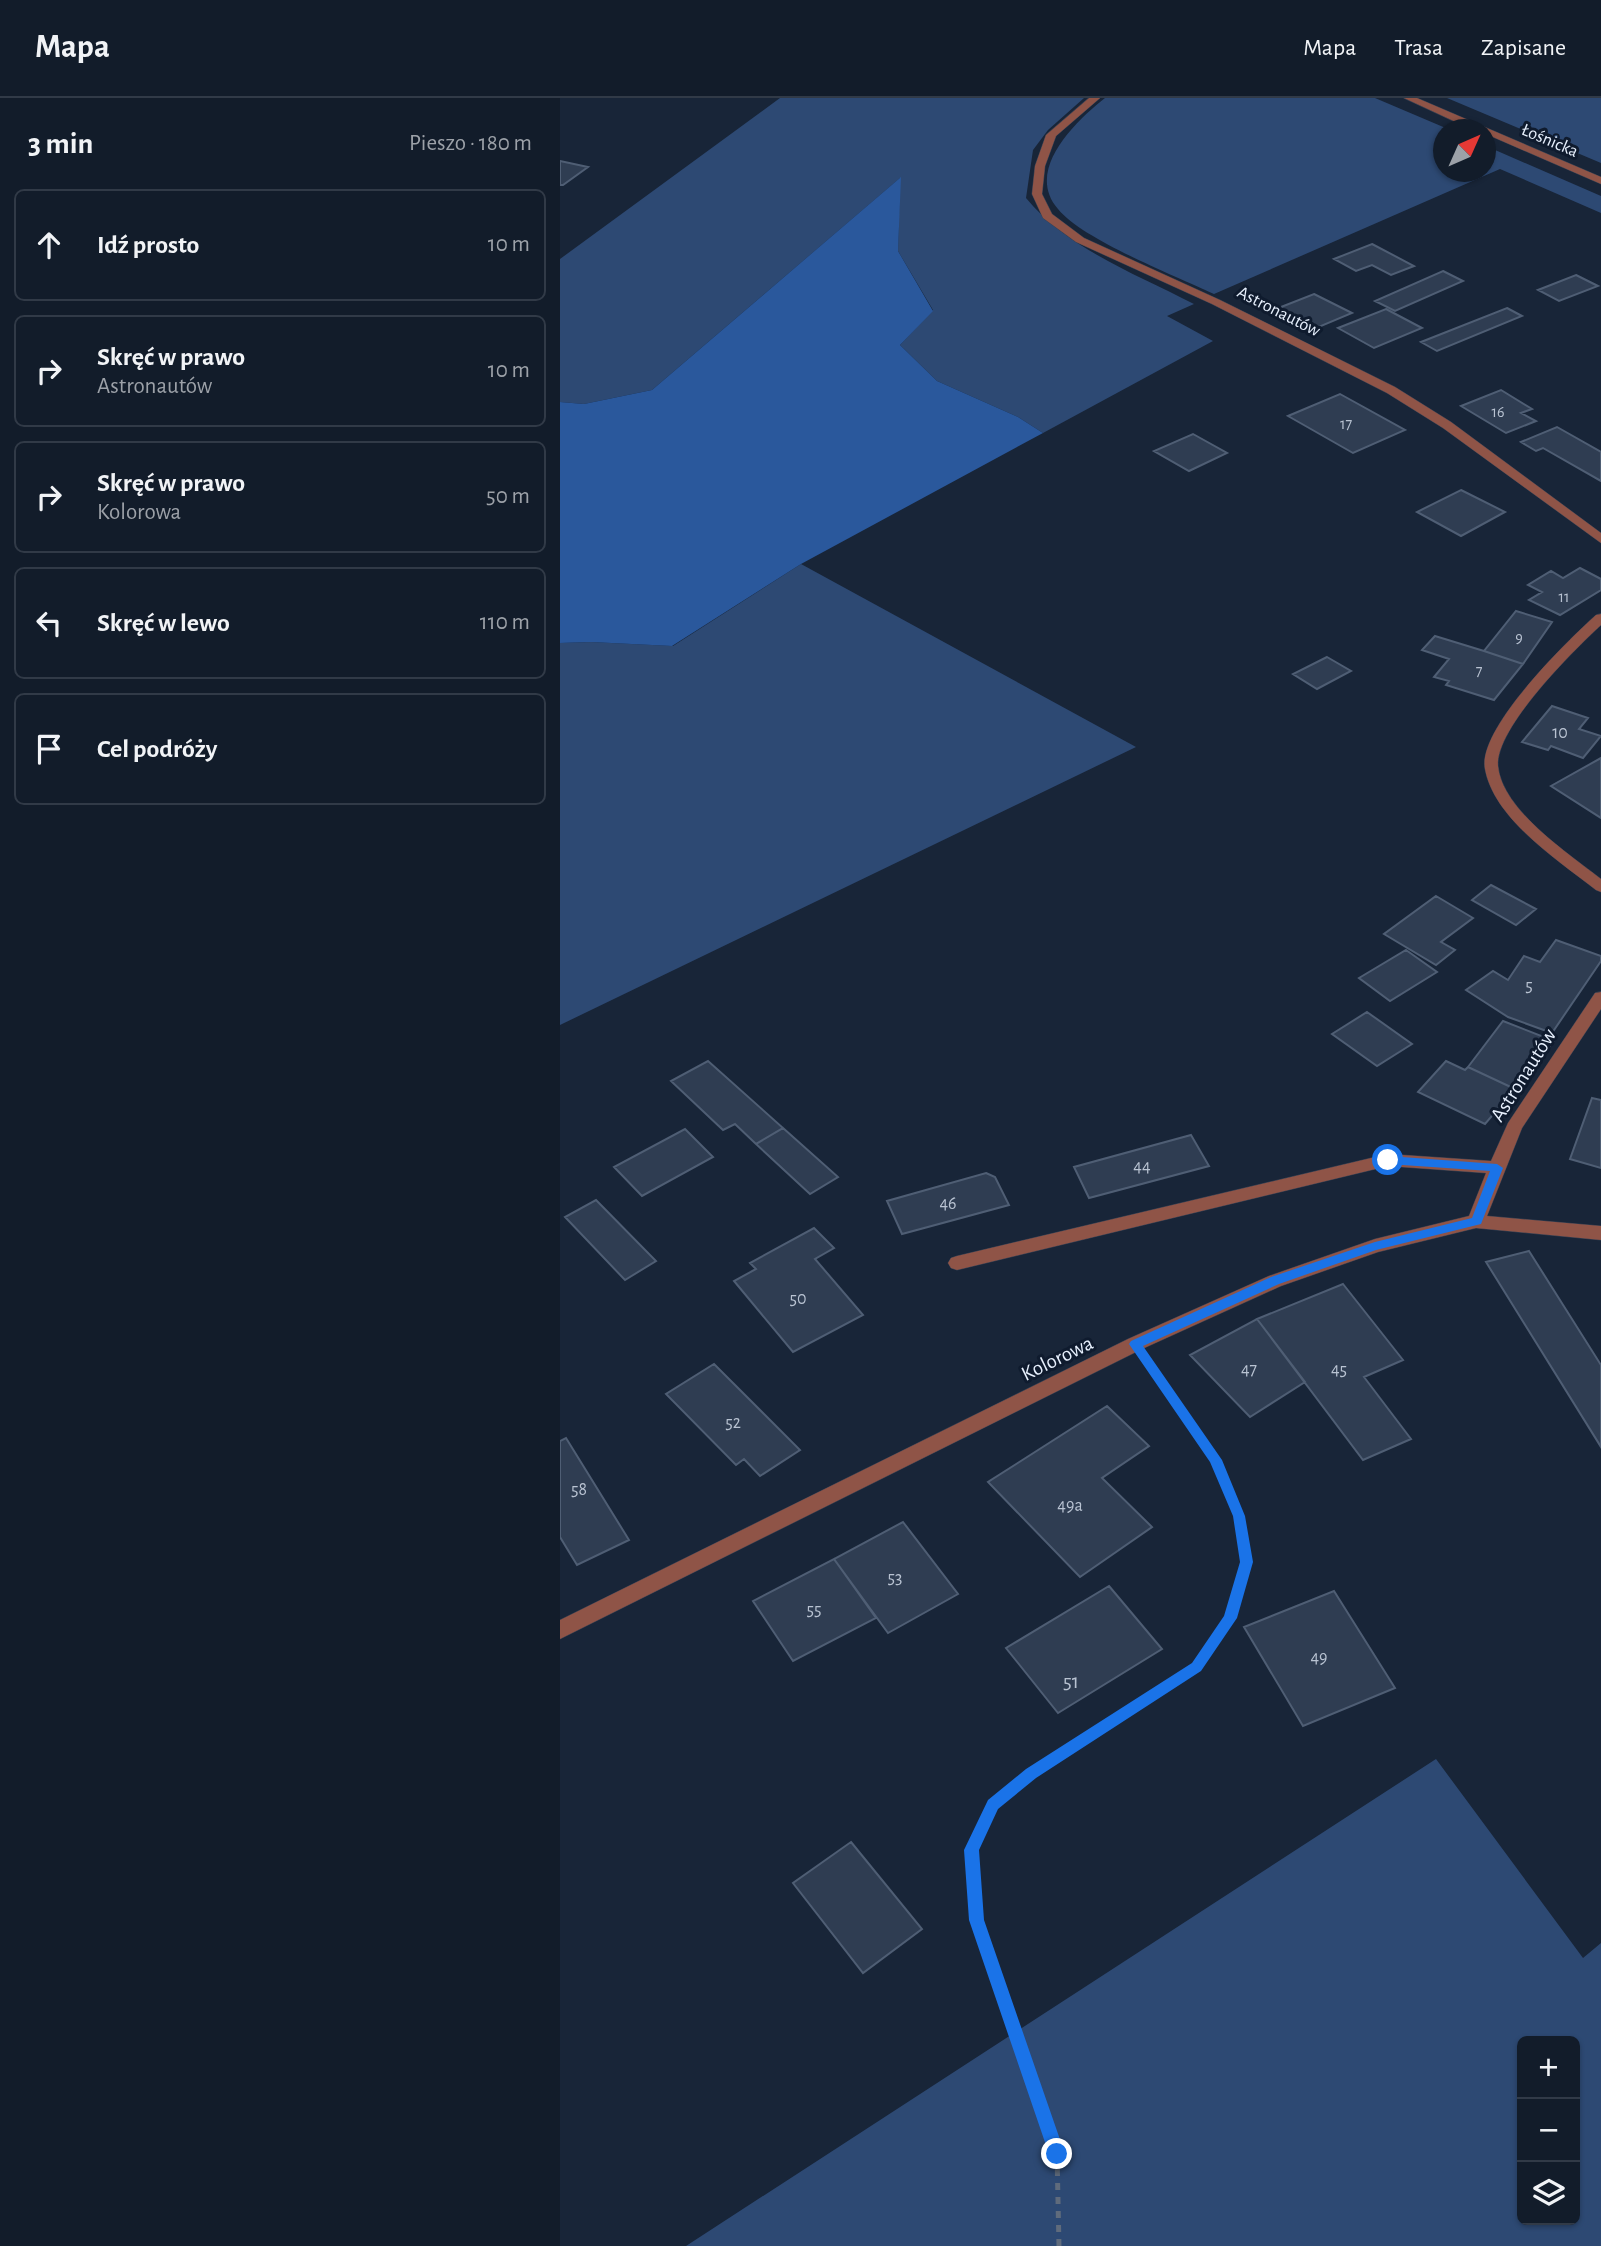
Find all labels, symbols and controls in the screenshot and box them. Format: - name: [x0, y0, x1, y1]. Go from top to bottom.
- text: Mapa: [35, 31, 110, 64]
- text: Mapa: [1303, 36, 1356, 60]
- text: Trasa: [1394, 36, 1443, 60]
- text: Zapisane: [1481, 36, 1566, 60]
- north arrow: [1433, 119, 1496, 182]
- street label: Łośnicka: [1519, 121, 1581, 161]
- text: 3 min: [28, 129, 93, 159]
- text: Pieszo · 180 m: [409, 132, 532, 155]
- icon: ahead: [30, 226, 68, 264]
- text: Idź prosto: [97, 232, 199, 258]
- text: 10 m: [488, 233, 530, 256]
- street label: Astronautów: [1234, 283, 1323, 340]
- text: Skręć w prawo: [97, 344, 245, 370]
- icon: right: [30, 352, 68, 390]
- text: 10 m: [488, 359, 530, 382]
- text: Astronautów: [97, 375, 212, 398]
- house number: 16: [1491, 404, 1505, 420]
- house number: 17: [1340, 416, 1352, 432]
- text: Skręć w prawo: [97, 470, 245, 496]
- icon: right: [30, 478, 68, 516]
- text: 50 m: [486, 485, 530, 508]
- text: Kolorowa: [97, 501, 181, 524]
- house number: 11: [1558, 589, 1570, 605]
- icon: left: [30, 604, 68, 642]
- text: Skręć w lewo: [97, 610, 230, 636]
- text: 110 m: [480, 611, 530, 634]
- house number: 9: [1515, 630, 1523, 646]
- house number: 7: [1476, 663, 1483, 679]
- house number: 10: [1552, 724, 1568, 742]
- icon: arrive: [30, 730, 68, 768]
- text: Cel podróży: [97, 736, 217, 762]
- house number: 5: [1525, 977, 1533, 995]
- street label: Astronautów: [1487, 1025, 1560, 1125]
- route start: [1372, 1144, 1403, 1175]
- house number: 44: [1133, 1158, 1151, 1176]
- house number: 46: [939, 1195, 957, 1213]
- house number: 50: [789, 1290, 807, 1308]
- street label: Kolorowa: [1018, 1332, 1097, 1385]
- house number: 47: [1241, 1361, 1257, 1379]
- house number: 45: [1331, 1361, 1347, 1379]
- house number: 52: [725, 1414, 741, 1432]
- house number: 58: [571, 1481, 587, 1499]
- house number: 49a: [1057, 1497, 1083, 1515]
- house number: 53: [888, 1569, 902, 1587]
- house number: 55: [806, 1601, 822, 1619]
- house number: 49: [1310, 1649, 1328, 1667]
- house number: 51: [1063, 1671, 1079, 1692]
- map controls: [1517, 2036, 1580, 2225]
- button: +: [1517, 2036, 1580, 2099]
- button: −: [1517, 2099, 1580, 2162]
- route end: [1041, 2138, 1072, 2169]
- button: layers: [1517, 2162, 1580, 2225]

